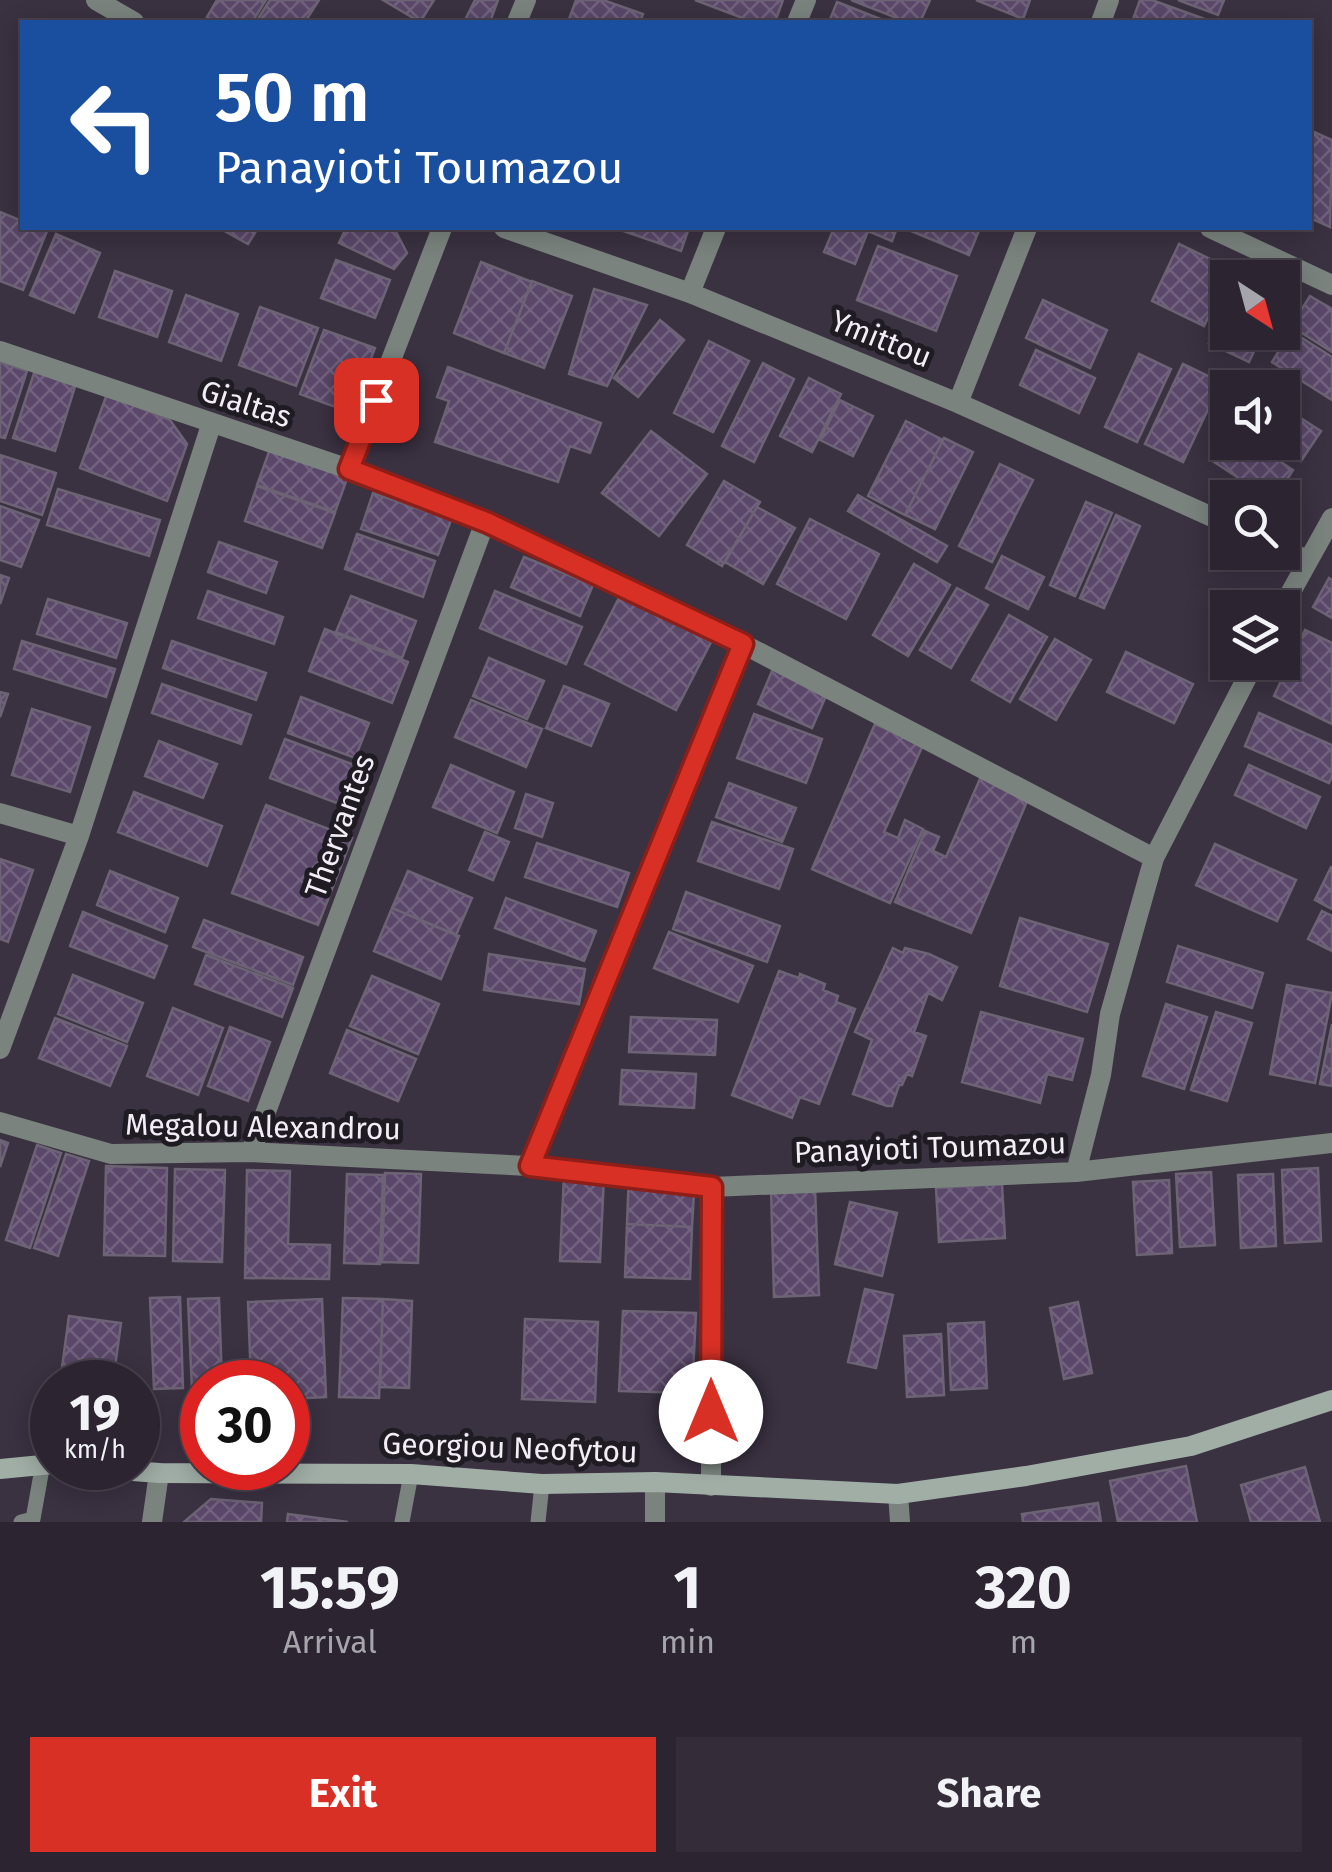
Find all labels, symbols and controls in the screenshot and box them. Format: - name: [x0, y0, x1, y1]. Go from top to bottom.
- text: 50 m: [215, 56, 369, 140]
- icon: left: [50, 60, 180, 190]
- text: Panayioti Toumazou: [215, 141, 623, 195]
- north arrow: [1210, 260, 1300, 350]
- map controls: [1210, 260, 1300, 680]
- street label: Ymittou: [825, 303, 937, 375]
- pin: [334, 358, 419, 443]
- button: sound: [1210, 370, 1300, 460]
- street label: Gialtas: [196, 373, 296, 435]
- icon: arrive: [349, 373, 404, 428]
- button: search: [1210, 480, 1300, 570]
- button: layers: [1210, 590, 1300, 680]
- street label: Thervantes: [297, 749, 383, 903]
- street label: Megalou Alexandrou: [125, 1107, 401, 1147]
- street label: Panayioti Toumazou: [793, 1125, 1067, 1171]
- speed limit sign: 30: [180, 1360, 310, 1490]
- position arrow: [659, 1360, 763, 1464]
- text: 19: [69, 1383, 121, 1443]
- street label: Georgiou Neofytou: [382, 1426, 638, 1470]
- text: km/h: [64, 1435, 126, 1465]
- text: 15:59: [260, 1552, 400, 1624]
- text: 1: [674, 1552, 701, 1624]
- text: 320: [975, 1552, 1072, 1624]
- text: Arrival: [283, 1623, 377, 1661]
- text: min: [660, 1623, 715, 1661]
- text: m: [1010, 1623, 1037, 1661]
- button: Exit: [30, 1737, 656, 1852]
- button: Share: [676, 1737, 1302, 1852]

